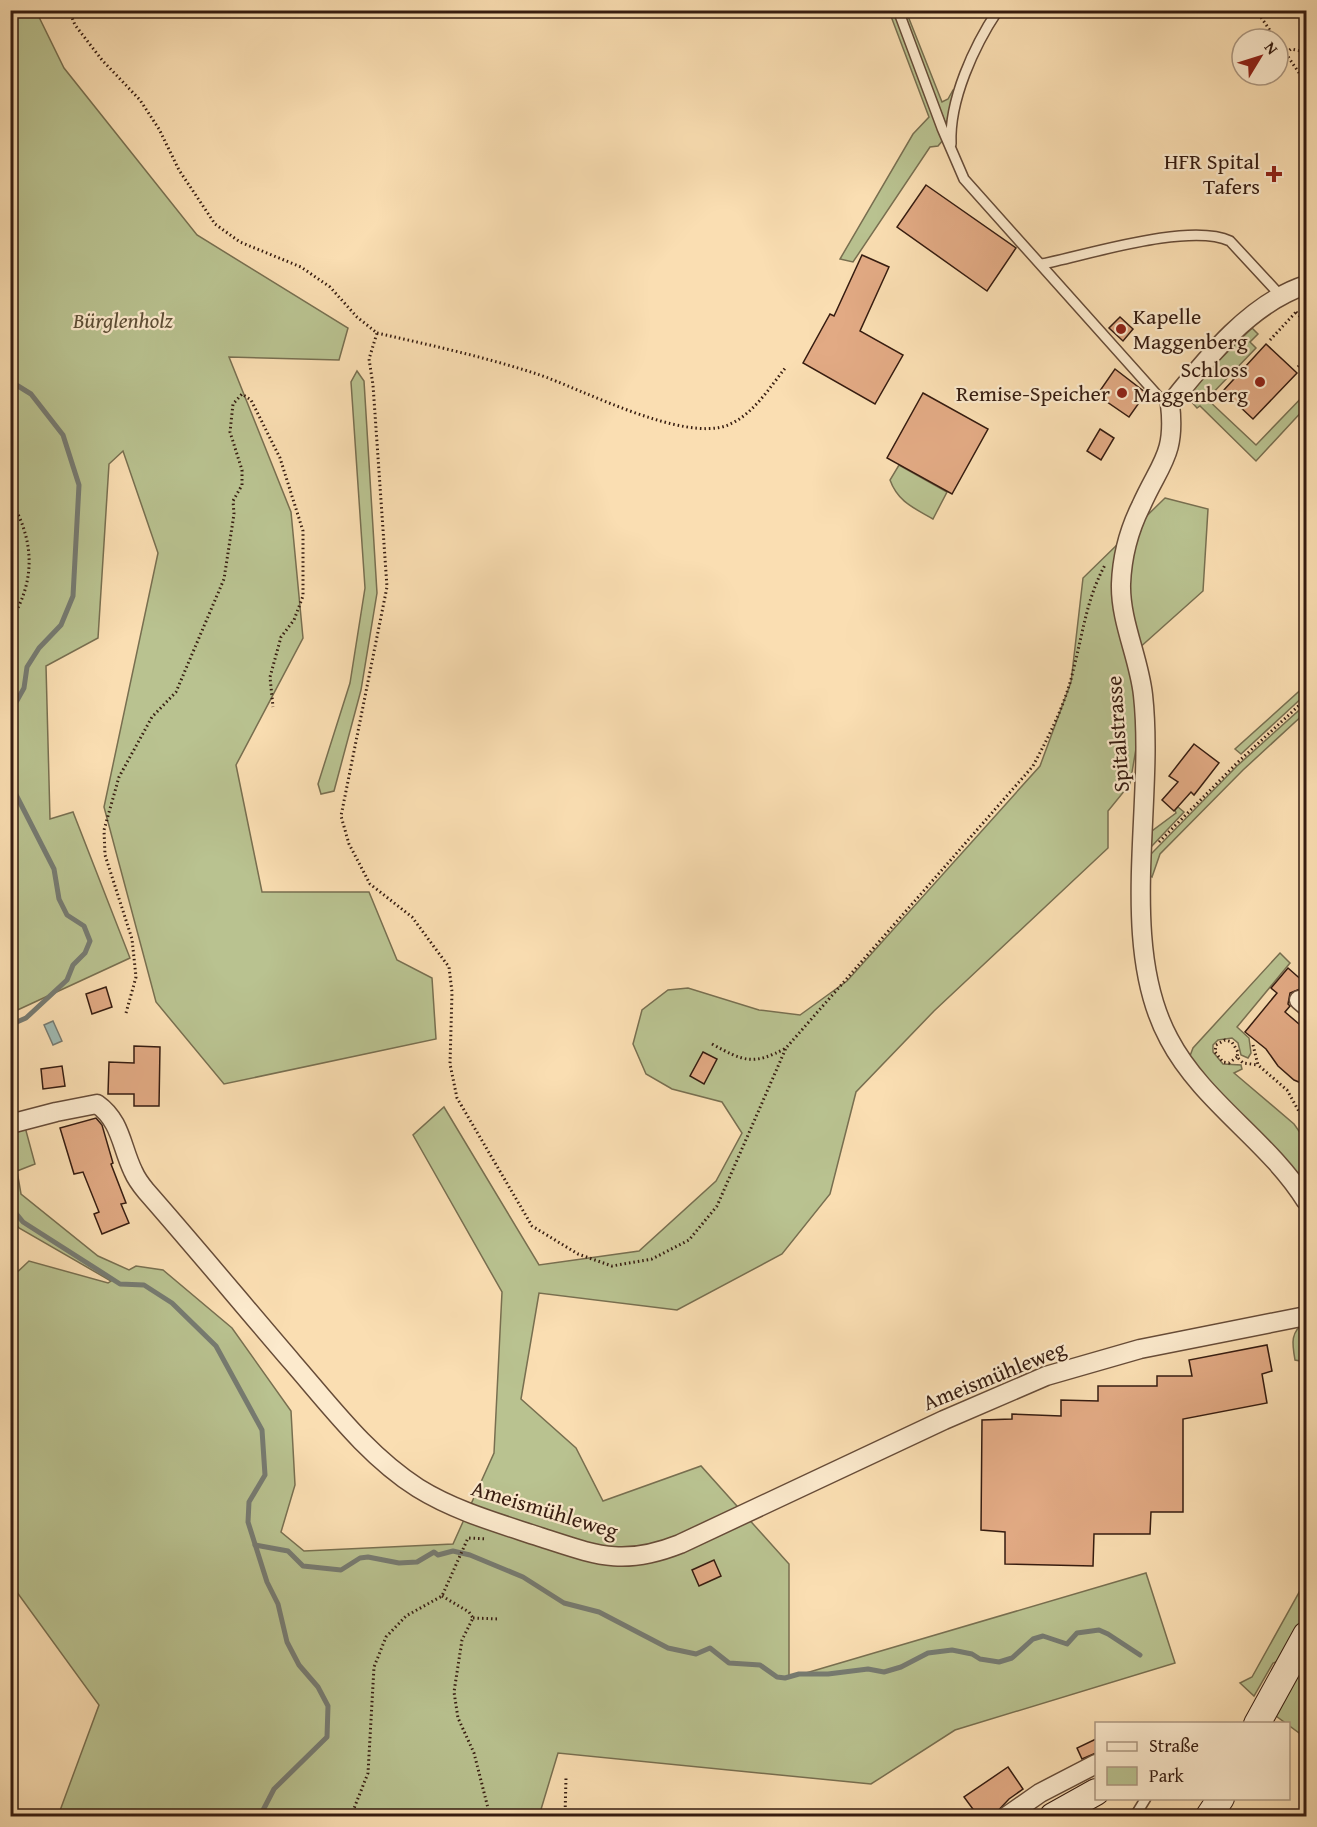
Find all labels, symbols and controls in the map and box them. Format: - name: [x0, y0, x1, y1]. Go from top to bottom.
- north arrow: [1230, 27, 1290, 87]
- text: N: [1259, 36, 1285, 60]
- place label: HFR Spital Tafers: [1164, 145, 1260, 202]
- marker: HFR Spital Tafers: [1265, 165, 1283, 183]
- place label: Kapelle Maggenberg: [1133, 300, 1248, 357]
- park label: Bürglenholz: [72, 304, 174, 336]
- marker: Kapelle Maggenberg: [1114, 322, 1128, 336]
- place label: Schloss Maggenberg: [1133, 353, 1248, 410]
- marker: Schloss Maggenberg: [1253, 375, 1267, 389]
- place label: Remise-Speicher: [956, 377, 1110, 409]
- marker: Remise-Speicher: [1115, 386, 1129, 400]
- street label: Spitalstrasse: [1097, 675, 1137, 793]
- street label: Ameismühleweg: [918, 1332, 1070, 1418]
- street label: Ameismühleweg: [468, 1472, 622, 1546]
- legend: [1095, 1722, 1290, 1800]
- text: Straße: [1149, 1732, 1199, 1759]
- text: Park: [1149, 1762, 1185, 1789]

